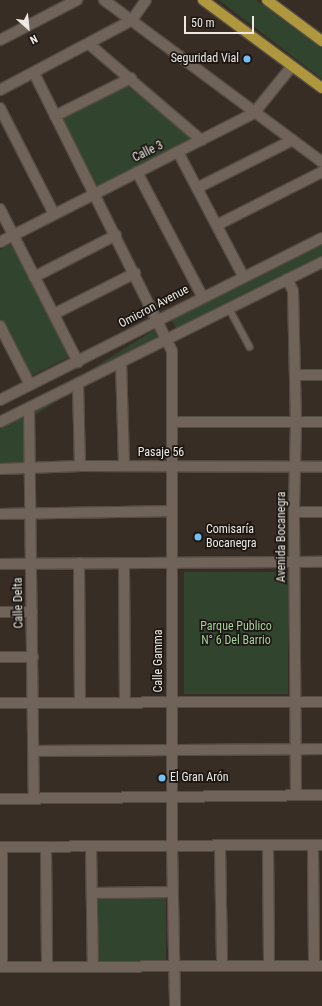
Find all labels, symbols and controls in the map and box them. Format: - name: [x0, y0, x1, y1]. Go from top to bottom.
- north arrow: [8, 8, 48, 48]
- scale bar: [186, 8, 256, 34]
- text: 50 m: [191, 16, 215, 30]
- text: N: [28, 32, 40, 46]
- place label: Seguridad Vial: [171, 52, 239, 66]
- marker: Seguridad Vial: [242, 54, 252, 64]
- street label: Calle 3: [130, 138, 166, 166]
- street label: Omicron Avenue: [117, 283, 191, 331]
- street label: Pasaje 56: [138, 446, 184, 460]
- street label: Avenida Bocanegra: [275, 492, 289, 582]
- place label: Comisaría Bocanegra: [206, 523, 256, 551]
- marker: Comisaría Bocanegra: [193, 532, 203, 542]
- street label: Calle Delta: [11, 577, 27, 629]
- park label: Parque Publico N° 6 Del Barrio: [200, 620, 272, 648]
- street label: Calle Gamma: [152, 629, 166, 693]
- place label: El Gran Arón: [170, 771, 229, 785]
- marker: El Gran Arón: [157, 773, 167, 783]

